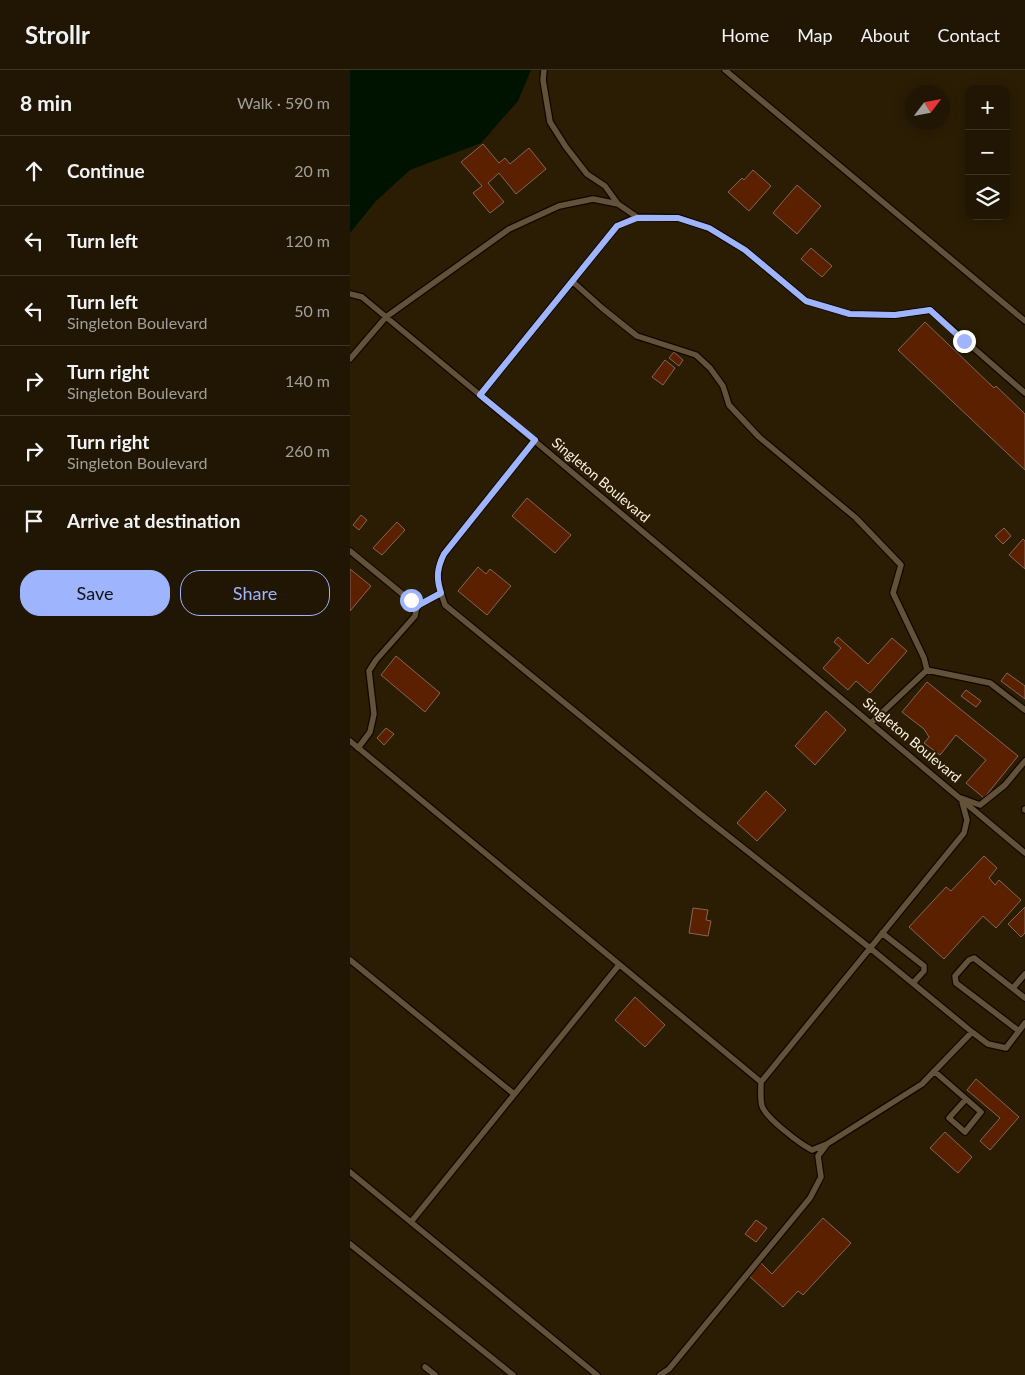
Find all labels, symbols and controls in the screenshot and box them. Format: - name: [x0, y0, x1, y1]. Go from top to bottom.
- text: Strollr: [25, 20, 90, 49]
- text: Home: [721, 24, 769, 46]
- text: Map: [797, 24, 833, 46]
- text: About: [861, 24, 910, 46]
- text: Contact: [938, 24, 1000, 46]
- north arrow: [905, 85, 950, 130]
- map controls: [965, 85, 1010, 220]
- button: +: [965, 85, 1010, 130]
- text: 8 min: [20, 90, 72, 115]
- text: Walk · 590 m: [237, 93, 330, 112]
- button: −: [965, 130, 1010, 175]
- icon: ahead: [20, 157, 48, 185]
- text: Continue: [67, 159, 145, 182]
- text: 20 m: [294, 161, 330, 180]
- button: layers: [965, 175, 1010, 220]
- icon: left: [20, 227, 48, 255]
- text: Turn left: [67, 229, 138, 252]
- text: 120 m: [285, 231, 330, 250]
- text: Turn left: [67, 290, 138, 313]
- icon: left: [20, 297, 48, 325]
- text: 50 m: [294, 301, 330, 320]
- text: Singleton Boulevard: [67, 313, 207, 332]
- route end: [953, 330, 976, 353]
- text: Turn right: [67, 360, 149, 383]
- icon: right: [20, 367, 48, 395]
- text: 140 m: [285, 371, 330, 390]
- text: Singleton Boulevard: [67, 383, 207, 402]
- text: Turn right: [67, 430, 149, 453]
- street label: Singleton Boulevard: [549, 434, 654, 526]
- icon: right: [20, 437, 48, 465]
- text: 260 m: [285, 441, 330, 460]
- text: Singleton Boulevard: [67, 453, 207, 472]
- icon: arrive: [20, 507, 48, 535]
- text: Arrive at destination: [67, 509, 240, 532]
- button: Save: [20, 570, 170, 616]
- button: Share: [180, 570, 330, 616]
- route start: [400, 589, 423, 612]
- street label: Singleton Boulevard: [860, 694, 965, 786]

